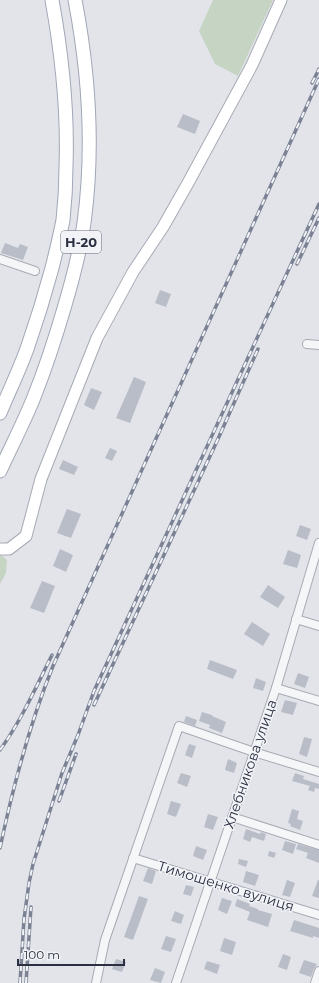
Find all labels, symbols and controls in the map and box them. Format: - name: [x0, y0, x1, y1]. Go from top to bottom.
- road number: Н-20: [61, 231, 101, 253]
- street label: Хлебникова улица: [219, 697, 281, 831]
- street label: Тимошенко вулиця: [156, 857, 296, 915]
- scale bar: [18, 941, 124, 967]
- text: 100 m: [24, 947, 60, 962]

